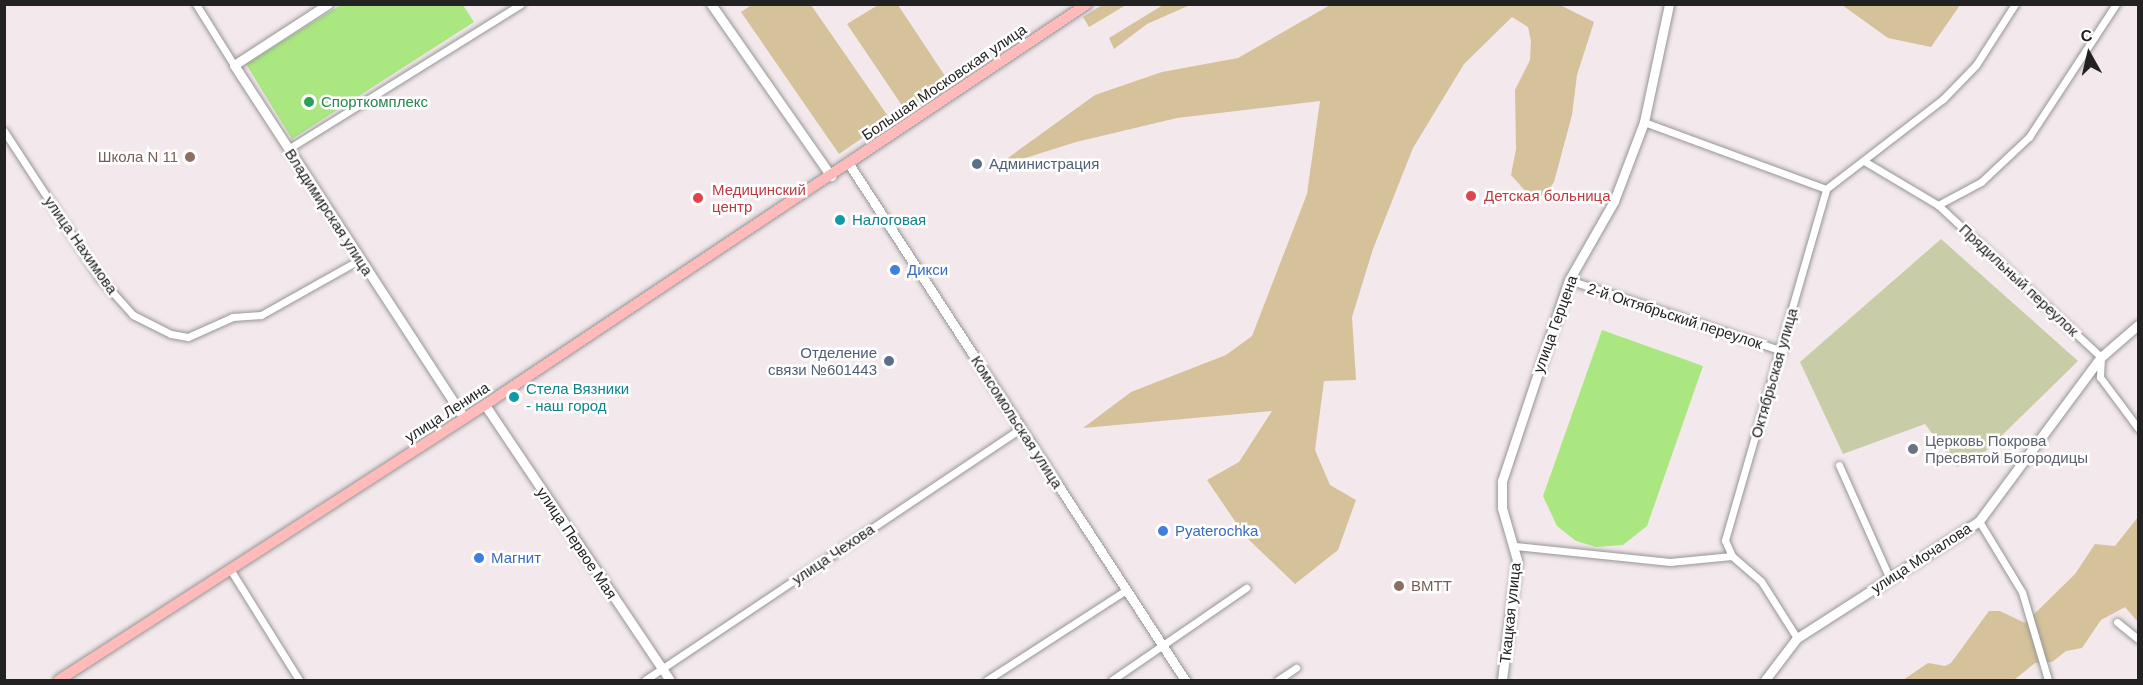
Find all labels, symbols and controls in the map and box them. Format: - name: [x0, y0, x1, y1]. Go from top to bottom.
- street label: Большая Московская улица: [858, 20, 1030, 144]
- north arrow: [2059, 24, 2119, 84]
- text: С: [2080, 26, 2093, 45]
- place label: Спорткомплекс: [321, 93, 428, 111]
- marker: Спорткомплекс: [302, 95, 316, 109]
- street label: Владимирская улица: [281, 145, 377, 279]
- place label: Школа N 11: [98, 148, 178, 166]
- marker: Школа N 11: [183, 150, 197, 164]
- place label: Администрация: [989, 155, 1099, 173]
- marker: Администрация: [970, 157, 984, 171]
- place label: Медицинский центр: [712, 180, 806, 215]
- marker: Детская больница: [1462, 187, 1480, 205]
- place label: Детская больница: [1484, 187, 1610, 205]
- marker: Медицинский центр: [689, 189, 707, 207]
- street label: улица Нахимова: [41, 193, 121, 297]
- place label: Налоговая: [852, 211, 926, 229]
- marker: Налоговая: [833, 213, 847, 227]
- street label: Прядильный переулок: [1956, 220, 2082, 340]
- place label: Дикси: [907, 261, 948, 279]
- marker: Дикси: [888, 263, 902, 277]
- street label: улица Герцена: [1529, 273, 1581, 375]
- street label: 2-й Октябрьский переулок: [1585, 279, 1765, 353]
- street label: Октябрьская улица: [1747, 306, 1801, 440]
- place label: Отделение связи №601443: [768, 343, 877, 378]
- street label: Комсомольская улица: [967, 352, 1067, 492]
- marker: Отделение связи №601443: [882, 354, 896, 368]
- street label: улица Ленина: [401, 378, 493, 446]
- place label: Стела Вязники - наш город: [526, 379, 629, 414]
- marker: Стела Вязники - наш город: [507, 390, 521, 404]
- place label: Церковь Покрова Пресвятой Богородицы: [1925, 431, 2088, 466]
- marker: Церковь Покрова Пресвятой Богородицы: [1906, 442, 1920, 456]
- street label: улица Первое Мая: [533, 484, 621, 602]
- street label: улица Мочалова: [1868, 519, 1974, 597]
- street label: улица Чехова: [788, 520, 878, 588]
- place label: Pyaterochka: [1175, 522, 1258, 540]
- marker: Pyaterochka: [1156, 524, 1170, 538]
- place label: Магнит: [491, 549, 541, 567]
- marker: Магнит: [472, 551, 486, 565]
- street label: Ткацкая улица: [1496, 562, 1524, 664]
- place label: ВМТТ: [1411, 577, 1452, 595]
- marker: ВМТТ: [1392, 579, 1406, 593]

